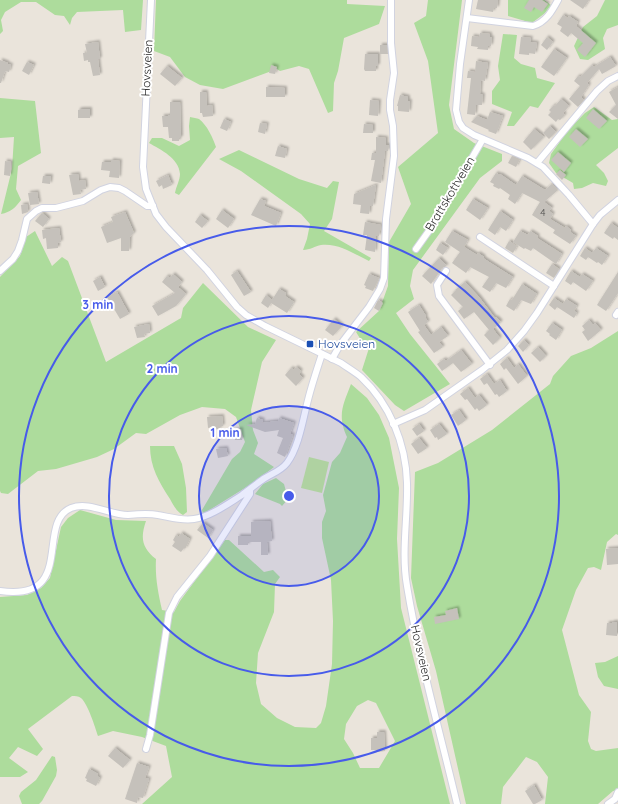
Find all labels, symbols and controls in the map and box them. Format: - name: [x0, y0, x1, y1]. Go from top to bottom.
- street label: Hovsveien: [138, 39, 155, 97]
- street label: Brattskottveien: [421, 154, 478, 234]
- house number: 4: [540, 206, 546, 219]
- text: 3 min: [83, 297, 113, 312]
- place label: Hovsveien: [318, 336, 375, 351]
- marker: Hovsveien: [305, 339, 315, 349]
- text: 2 min: [146, 361, 178, 376]
- text: 1 min: [210, 425, 240, 440]
- centre of rings: [282, 489, 296, 503]
- street label: Hovsveien: [408, 623, 435, 682]

